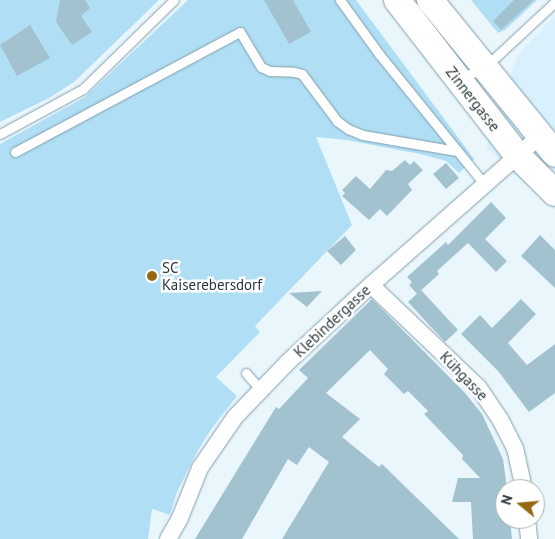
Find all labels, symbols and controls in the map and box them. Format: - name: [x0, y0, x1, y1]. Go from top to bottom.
- street label: Zinnergasse: [442, 63, 504, 135]
- place label: SC Kaiserebersdorf: [162, 258, 262, 293]
- marker: SC Kaiserebersdorf: [146, 270, 158, 282]
- street label: Klebindergasse: [290, 281, 374, 361]
- street label: Kühgasse: [436, 348, 492, 404]
- north arrow: [495, 479, 545, 529]
- text: N: [497, 493, 517, 507]

